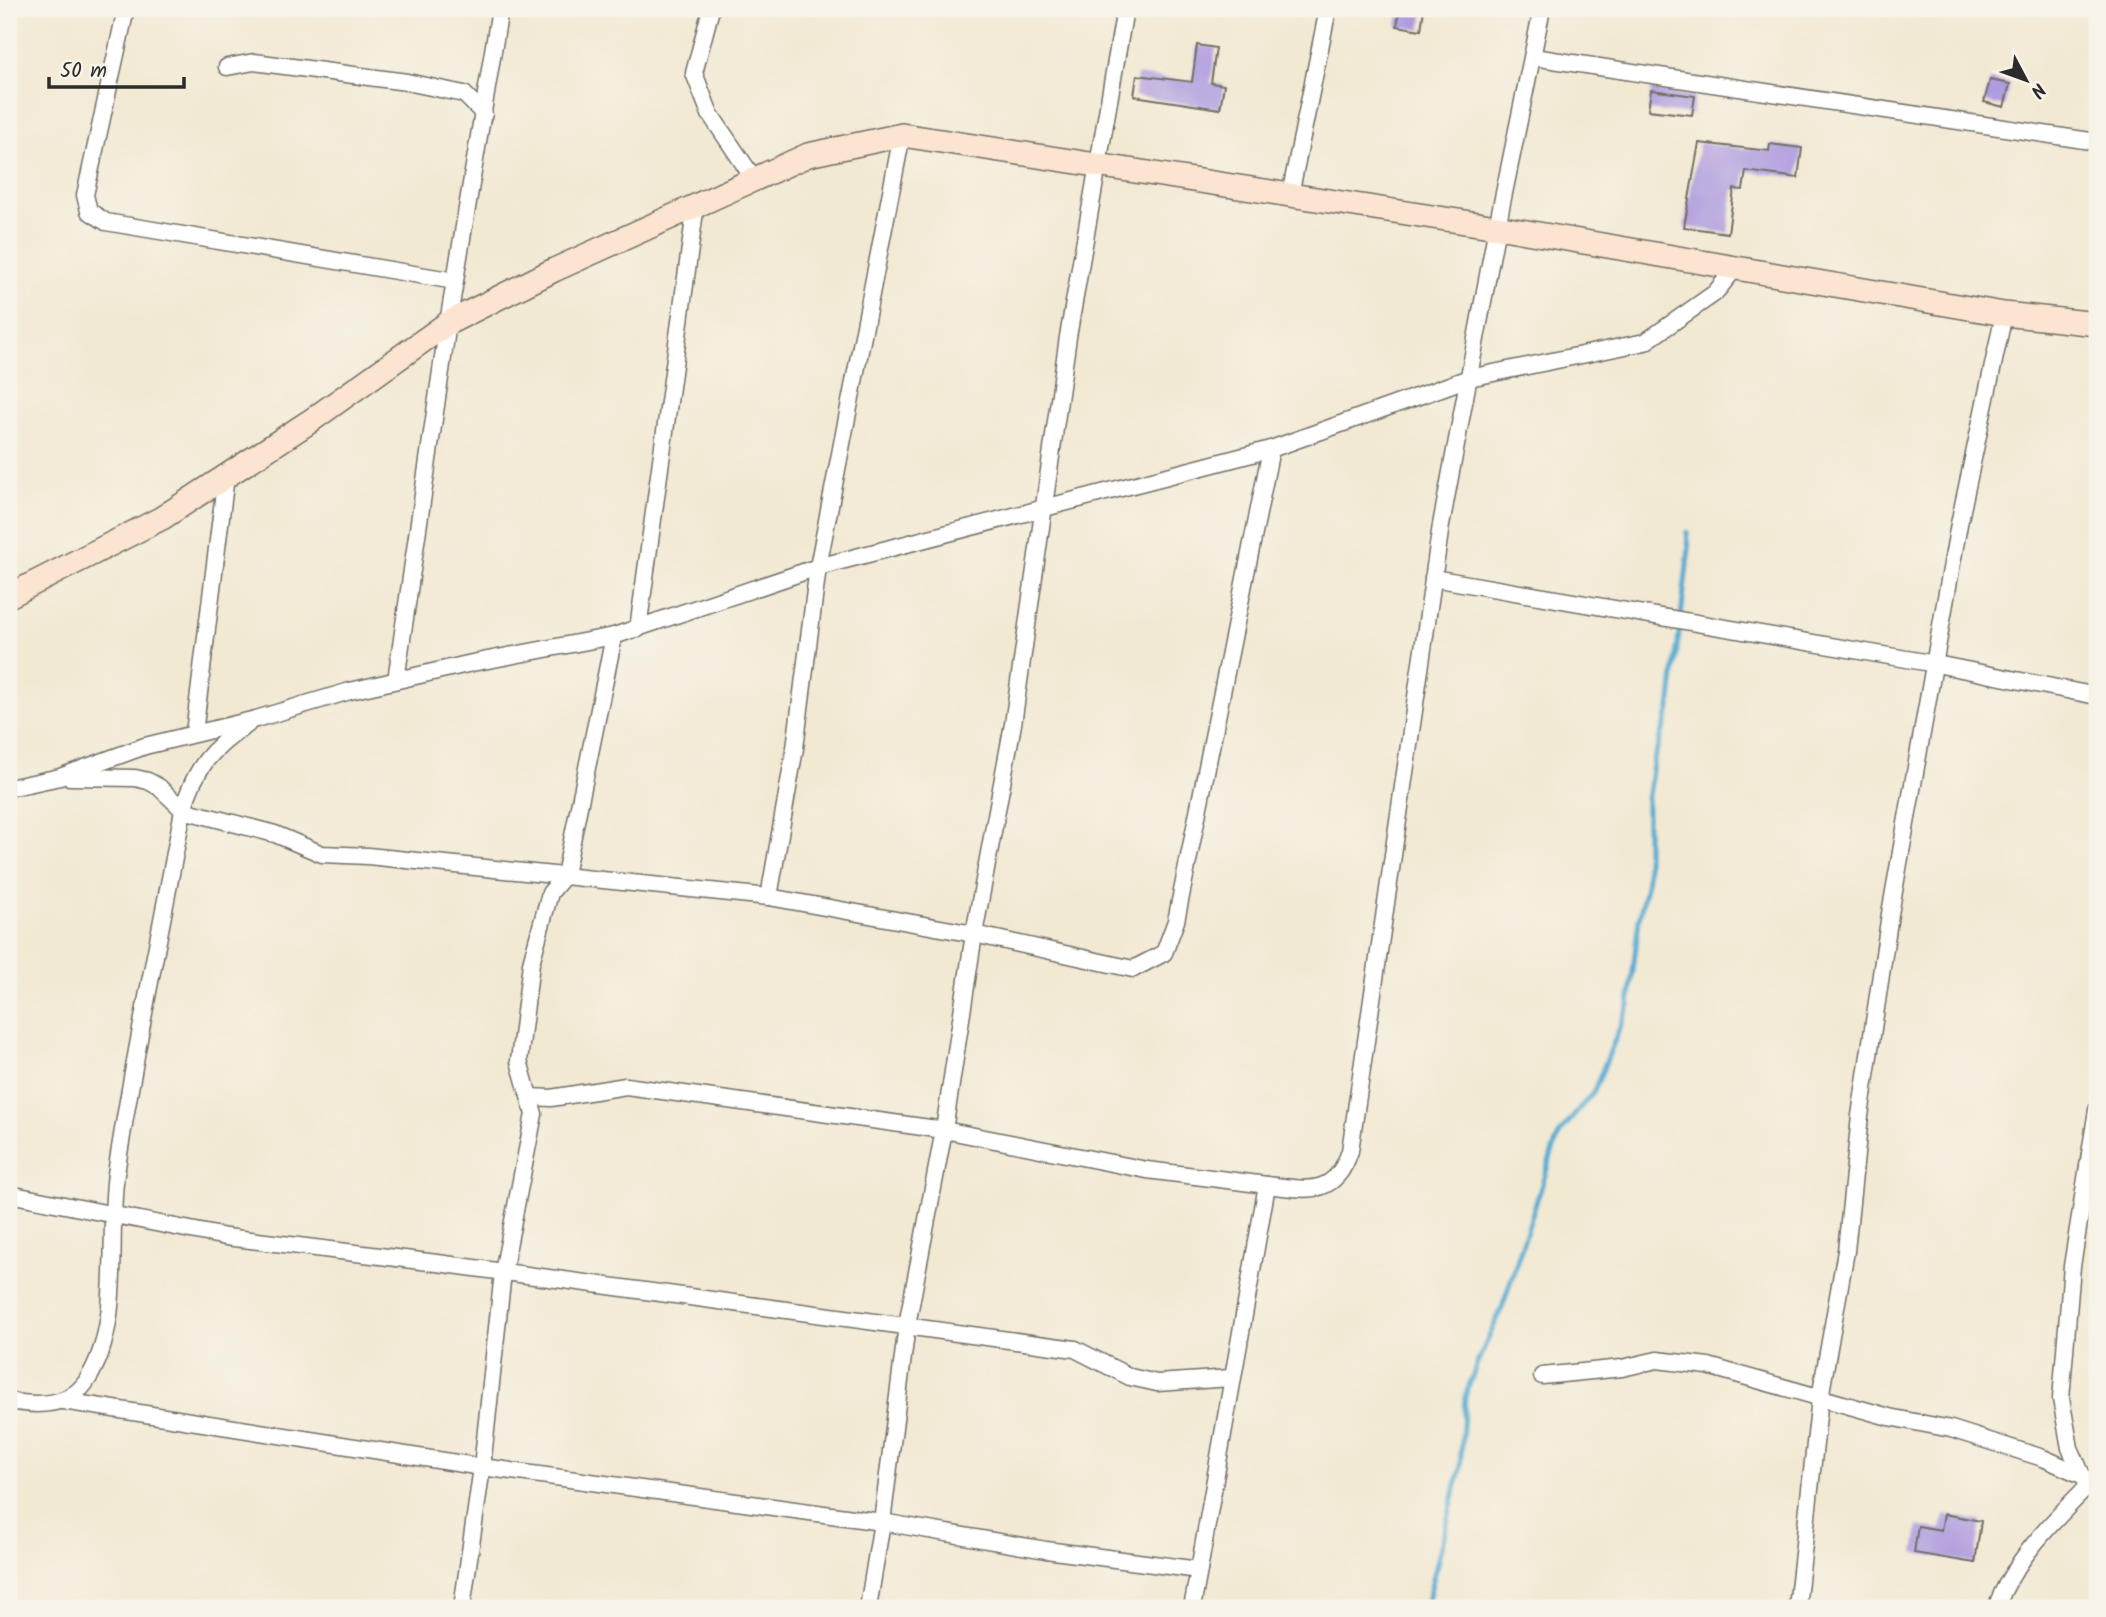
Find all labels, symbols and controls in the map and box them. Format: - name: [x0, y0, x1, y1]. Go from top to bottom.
- scale bar: [49, 46, 184, 90]
- north arrow: [1990, 46, 2060, 116]
- text: 50 m: [60, 55, 107, 88]
- text: N: [2022, 75, 2053, 104]

